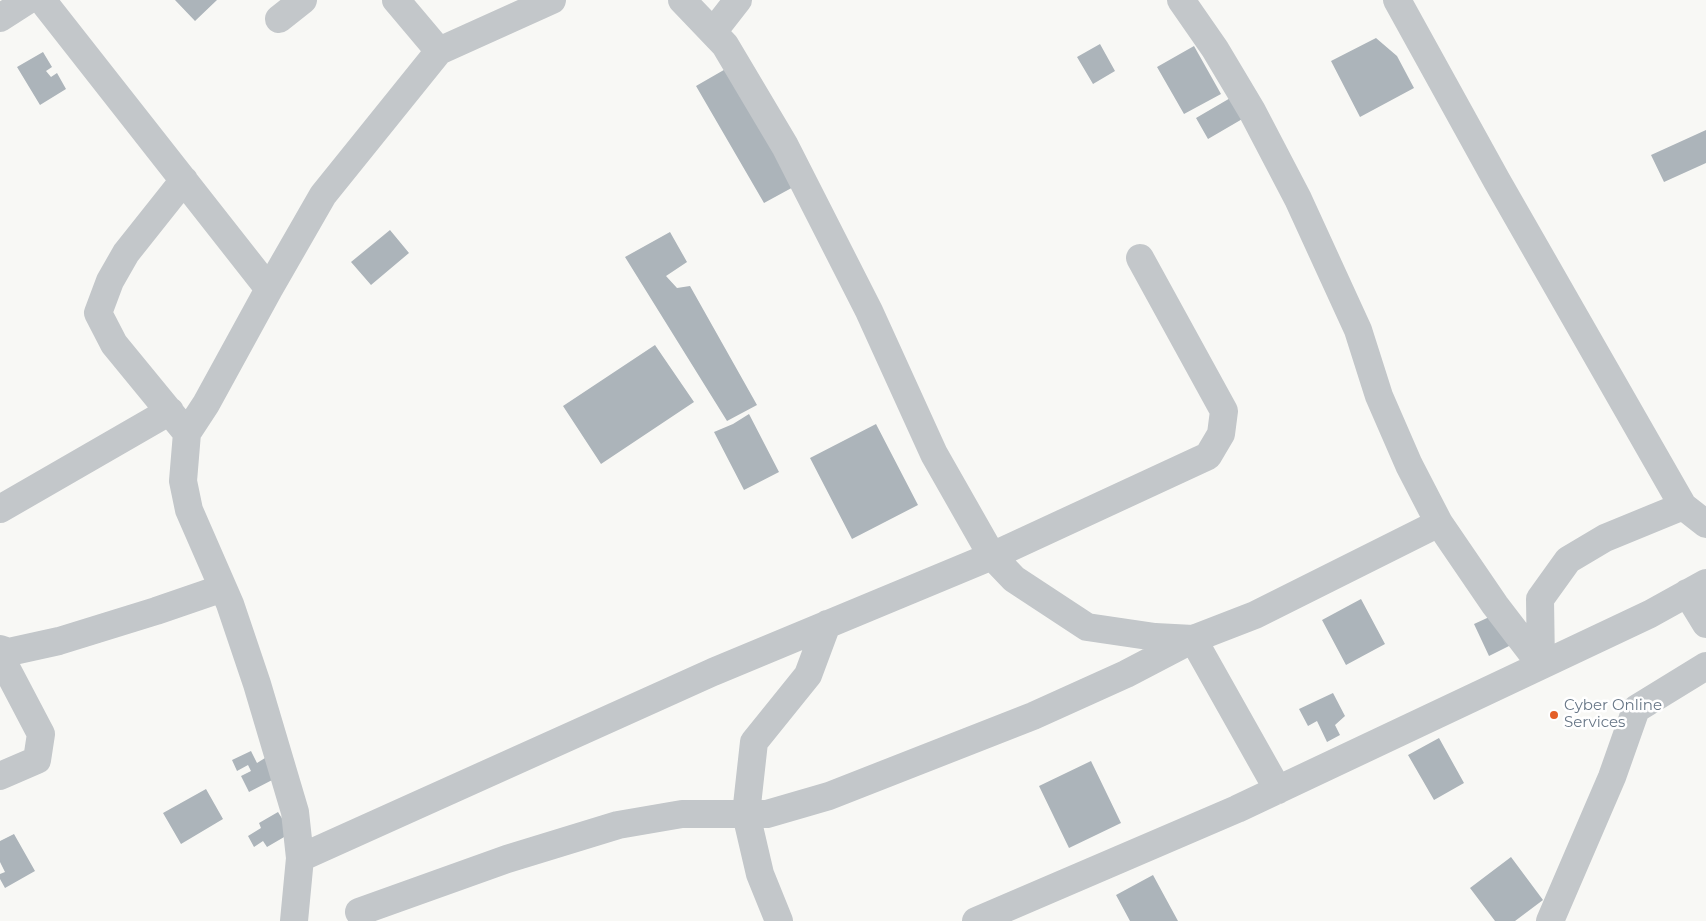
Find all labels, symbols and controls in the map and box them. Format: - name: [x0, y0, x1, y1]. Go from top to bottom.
- place label: Cyber Online Services: [1564, 697, 1662, 732]
- marker: Cyber Online Services: [1548, 709, 1560, 721]

